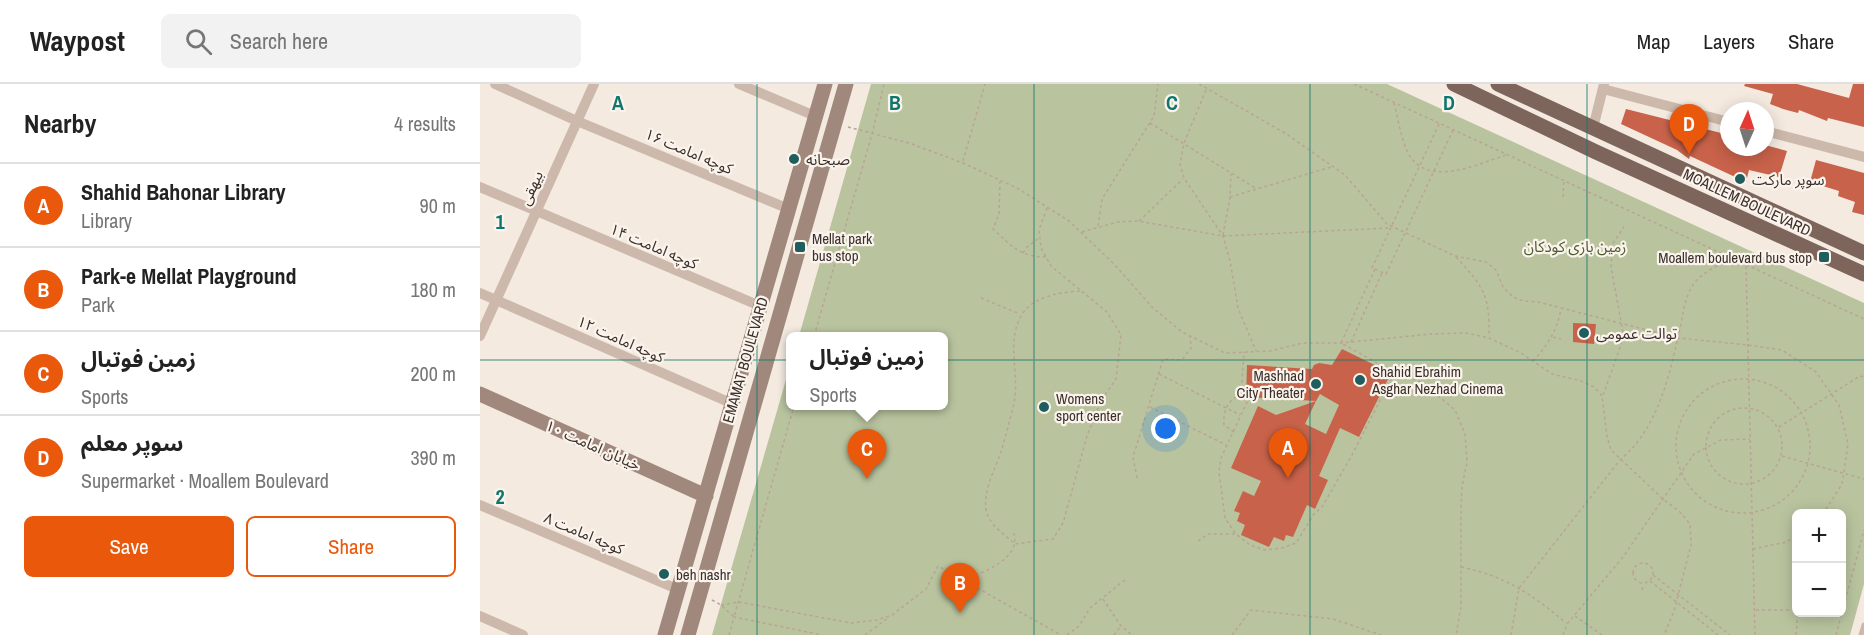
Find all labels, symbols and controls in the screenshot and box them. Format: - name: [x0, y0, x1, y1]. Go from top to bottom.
- search box: [161, 14, 581, 68]
- text: Waypost: [30, 22, 125, 60]
- icon: search: [182, 25, 215, 58]
- text: Search here: [230, 26, 328, 56]
- text: Map: [1637, 27, 1670, 56]
- text: Layers: [1703, 27, 1755, 56]
- text: Share: [1788, 27, 1834, 56]
- text: A: [612, 89, 624, 116]
- text: B: [889, 89, 901, 116]
- text: C: [1166, 89, 1178, 116]
- text: D: [1443, 89, 1455, 116]
- north arrow: [1720, 102, 1774, 156]
- pin: D: [1670, 104, 1708, 154]
- text: Nearby: [24, 106, 96, 141]
- text: 4 results: [394, 110, 456, 137]
- street label: کوچه امامت ۱۶: [642, 123, 737, 179]
- place label: صبحانه: [806, 149, 850, 170]
- marker: صبحانه: [787, 152, 801, 166]
- street label: MOALLEM BOULEVARD: [1680, 163, 1814, 241]
- street label: بیهقی: [514, 167, 548, 209]
- place label: سوپر مارکت: [1752, 169, 1825, 190]
- marker: سوپر مارکت: [1733, 172, 1747, 186]
- text: Shahid Bahonar Library: [81, 177, 286, 207]
- text: A: [38, 192, 49, 219]
- text: 90 m: [420, 192, 456, 219]
- text: Library: [81, 207, 132, 234]
- text: 1: [495, 208, 505, 235]
- street label: کوچه امامت ۱۴: [607, 218, 702, 274]
- place label: Mellat park bus stop: [812, 228, 873, 266]
- park label: زمین بازی کودکان: [1524, 236, 1626, 257]
- marker: Mellat park bus stop: [793, 240, 807, 254]
- place label: Moallem boulevard bus stop: [1658, 247, 1812, 268]
- marker: Moallem boulevard bus stop: [1817, 250, 1831, 264]
- text: Park-e Mellat Playground: [81, 261, 297, 291]
- text: B: [38, 276, 49, 303]
- text: 180 m: [410, 276, 456, 303]
- text: Park: [81, 291, 115, 318]
- street label: EMAMAT BOULEVARD: [717, 295, 773, 425]
- street label: کوچه امامت ۱۲: [574, 310, 669, 368]
- place label: توالت عمومی: [1596, 323, 1677, 344]
- marker: توالت عمومی: [1577, 326, 1591, 340]
- popup: [786, 332, 948, 410]
- text: زمین فوتبال: [810, 342, 924, 372]
- text: زمین فوتبال: [81, 344, 196, 374]
- text: C: [38, 360, 49, 387]
- text: 200 m: [410, 360, 456, 387]
- place label: Shahid Ebrahim Asghar Nezhad Cinema: [1371, 361, 1503, 399]
- place label: Mashhad City Theater: [1237, 365, 1304, 403]
- marker: Shahid Ebrahim Asghar Nezhad Cinema: [1353, 373, 1367, 387]
- marker: Mashhad City Theater: [1309, 377, 1323, 391]
- text: Sports: [810, 381, 857, 408]
- text: Sports: [81, 383, 128, 410]
- place label: Womens sport center: [1056, 388, 1121, 426]
- marker: Womens sport center: [1037, 400, 1051, 414]
- your location: [1151, 414, 1180, 443]
- street label: خیابان امامت ۱۰: [542, 415, 644, 475]
- text: سوپر معلم: [81, 428, 183, 458]
- pin: A: [1268, 428, 1308, 478]
- pin: C: [848, 430, 886, 479]
- text: D: [38, 444, 49, 471]
- text: 390 m: [410, 444, 456, 471]
- text: Supermarket · Moallem Boulevard: [81, 467, 329, 494]
- text: 2: [495, 483, 505, 510]
- street label: کوچه امامت ۸: [541, 507, 628, 560]
- map controls: [1792, 509, 1846, 617]
- button: +: [1792, 509, 1846, 563]
- button: Save: [24, 516, 234, 577]
- button: Share: [246, 516, 456, 577]
- button: −: [1792, 563, 1846, 617]
- place label: beh nashr: [676, 564, 731, 585]
- pin: B: [940, 564, 980, 613]
- marker: beh nashr: [657, 567, 671, 581]

